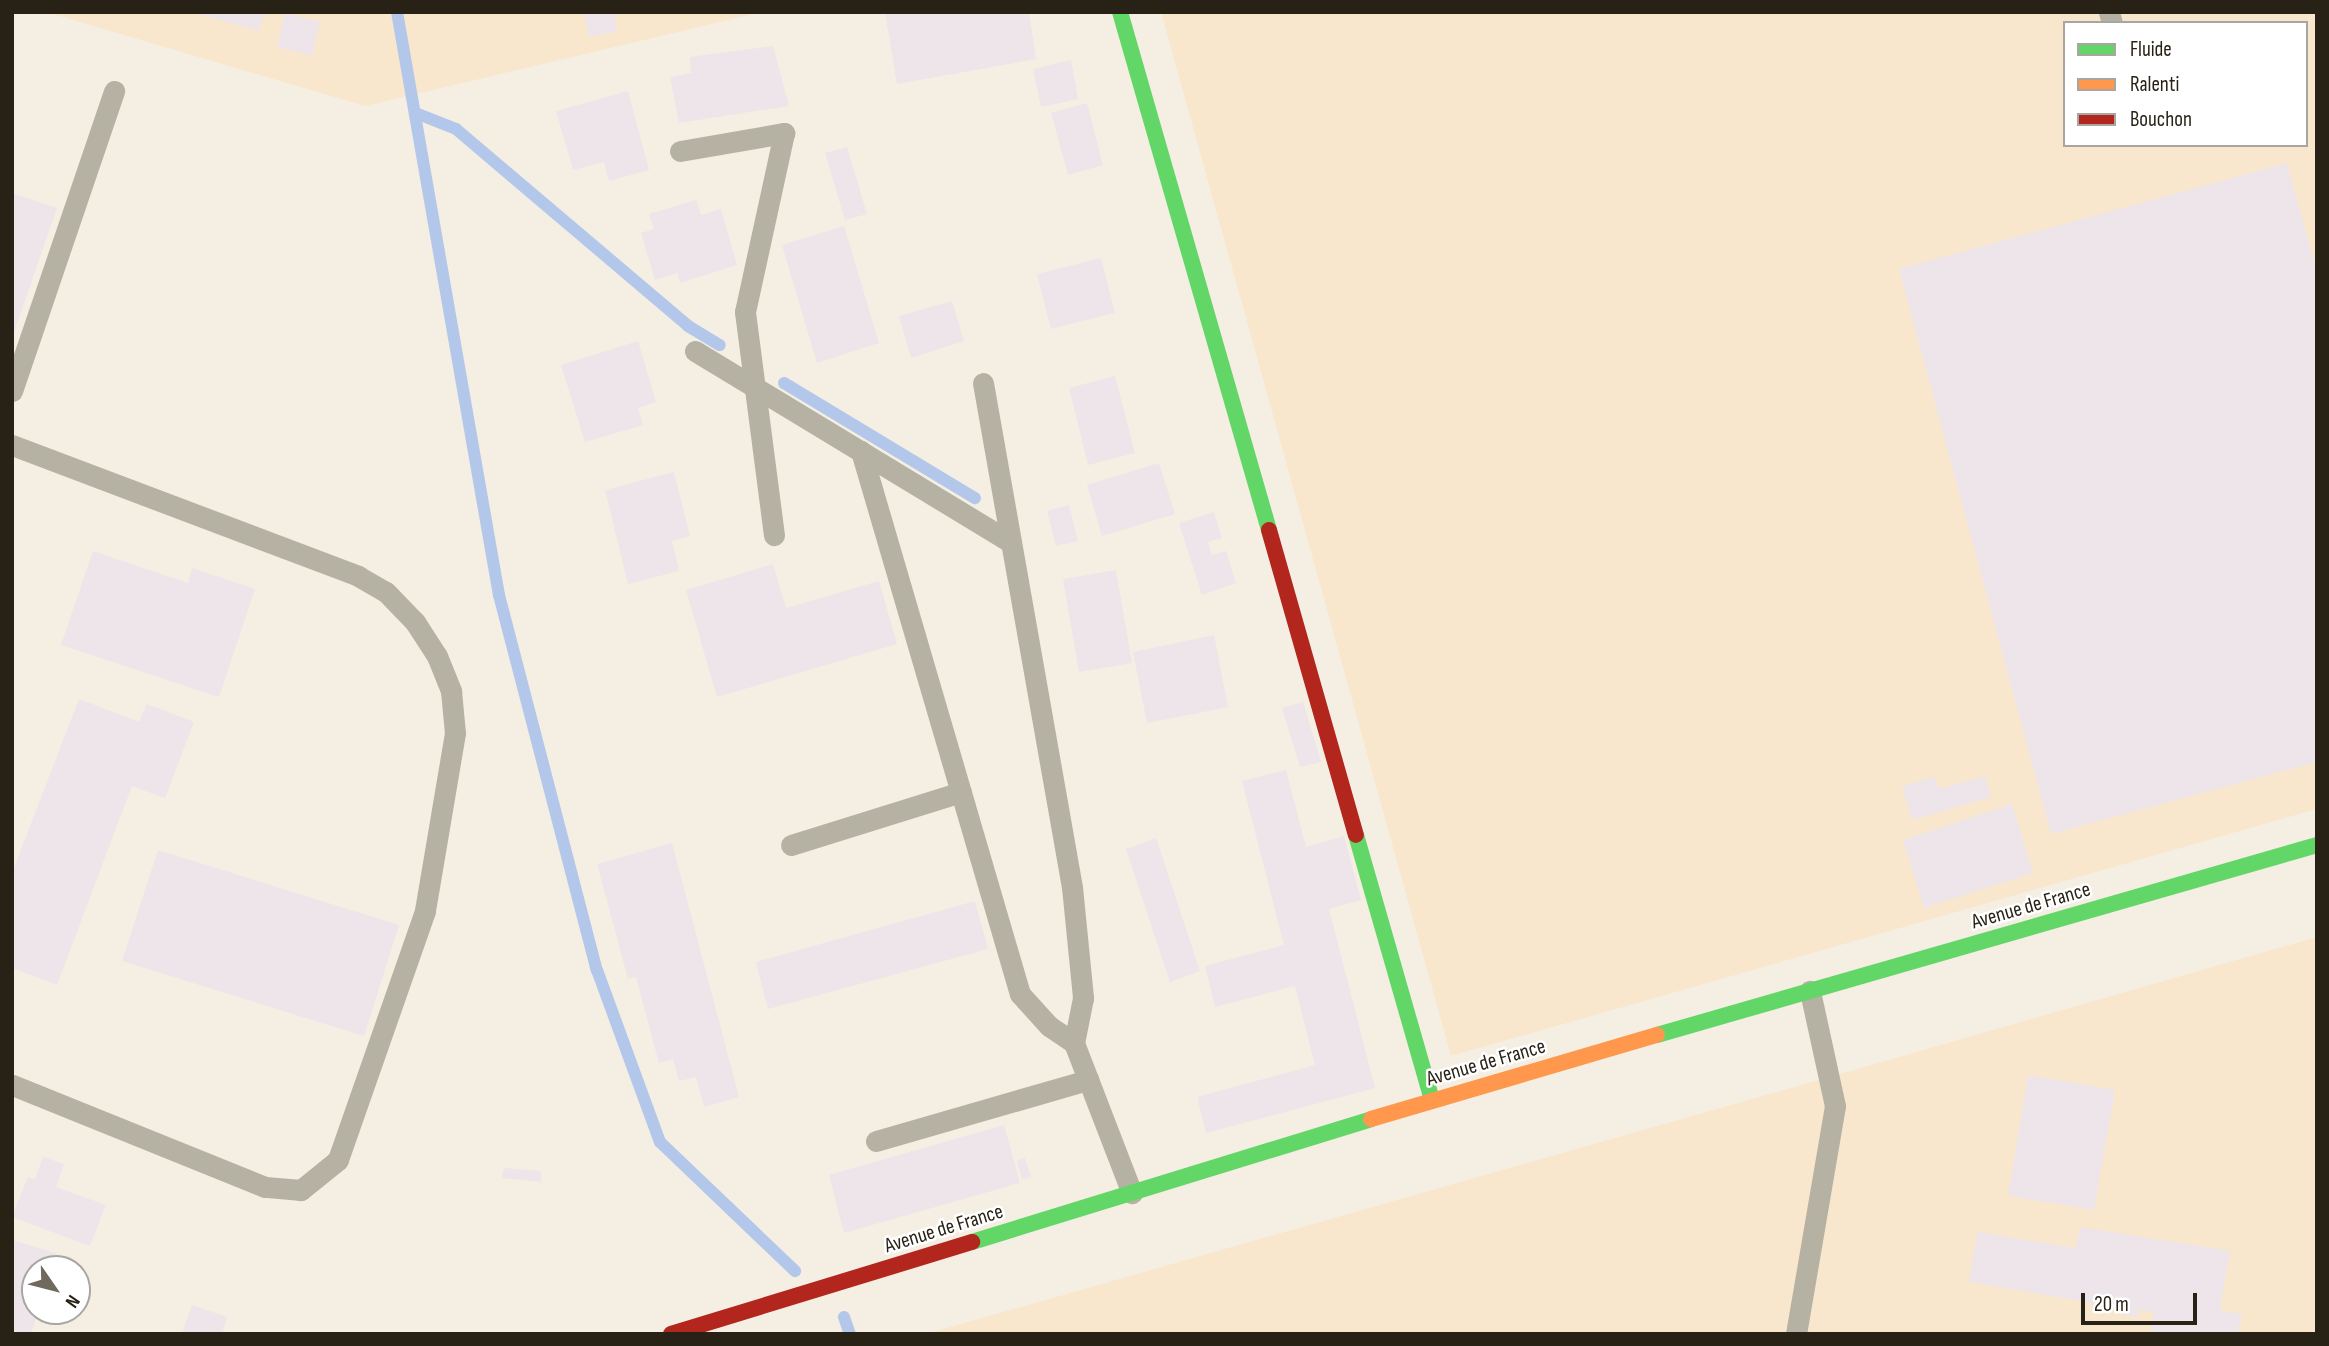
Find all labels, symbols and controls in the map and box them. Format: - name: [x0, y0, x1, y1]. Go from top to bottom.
- legend: [2063, 21, 2308, 147]
- text: Fluide: [2130, 37, 2172, 62]
- text: Ralenti: [2130, 72, 2179, 97]
- text: Bouchon: [2130, 107, 2192, 132]
- street label: Avenue de France: [1969, 877, 2093, 935]
- street label: Avenue de France: [1424, 1034, 1548, 1092]
- street label: Avenue de France: [882, 1199, 1006, 1259]
- north arrow: [21, 1255, 91, 1325]
- scale bar: [2084, 1280, 2200, 1324]
- text: N: [60, 1290, 84, 1312]
- text: 20 m: [2094, 1292, 2129, 1317]

